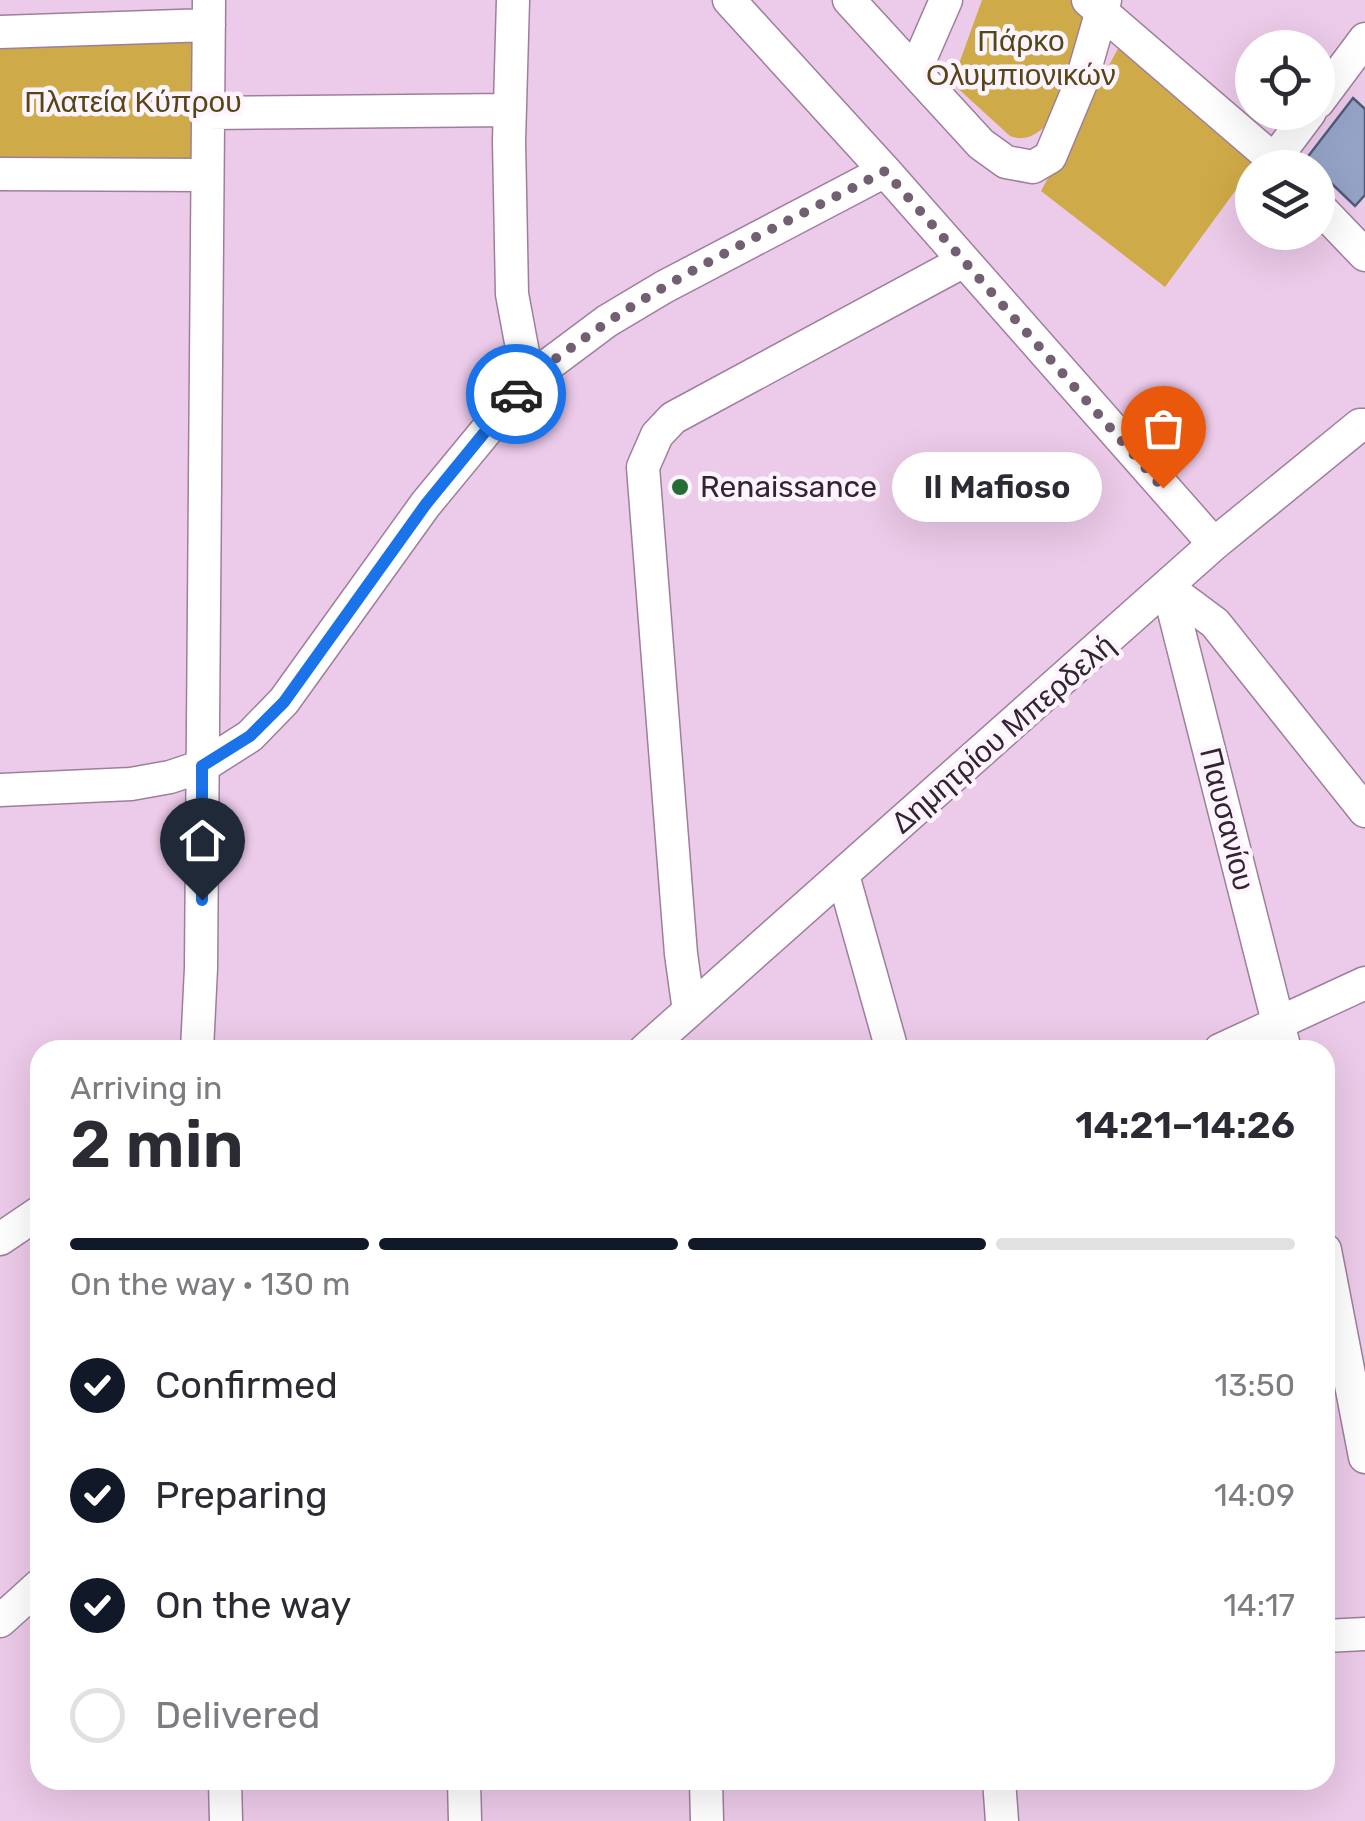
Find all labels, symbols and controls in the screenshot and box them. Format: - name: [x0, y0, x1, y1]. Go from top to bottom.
- park label: Πάρκο Ολυμπιονικών: [926, 23, 1116, 93]
- map controls: [1235, 30, 1335, 250]
- button: locate: [1235, 30, 1335, 130]
- park label: Πλατεία Κύπρου: [24, 84, 242, 120]
- button: layers: [1235, 150, 1335, 250]
- courier: [466, 344, 566, 444]
- icon: car: [489, 367, 544, 422]
- pin: [1121, 386, 1206, 489]
- icon: bag: [1136, 401, 1191, 456]
- callout: Il Mafioso: [893, 453, 1103, 523]
- text: Il Mafioso: [924, 468, 1070, 506]
- place label: Renaissance: [700, 469, 877, 505]
- marker: Renaissance: [669, 476, 691, 498]
- street label: Δημητρίου Μπερδελή: [884, 627, 1122, 841]
- street label: Παυσανίου: [1192, 744, 1262, 894]
- pin: [160, 798, 245, 901]
- icon: home: [175, 813, 230, 868]
- text: Arriving in: [70, 1069, 222, 1107]
- text: 14:21–14:26: [1075, 1102, 1295, 1148]
- text: 2 min: [70, 1106, 244, 1183]
- text: On the way · 130 m: [70, 1265, 350, 1303]
- icon: check: [70, 1358, 125, 1413]
- text: Confirmed: [155, 1362, 338, 1408]
- text: 13:50: [1215, 1366, 1295, 1404]
- icon: check: [70, 1468, 125, 1523]
- text: Preparing: [155, 1472, 328, 1518]
- text: 14:09: [1214, 1476, 1295, 1514]
- icon: check: [70, 1578, 125, 1633]
- text: On the way: [155, 1582, 351, 1628]
- text: 14:17: [1223, 1586, 1295, 1624]
- text: Delivered: [155, 1692, 320, 1738]

